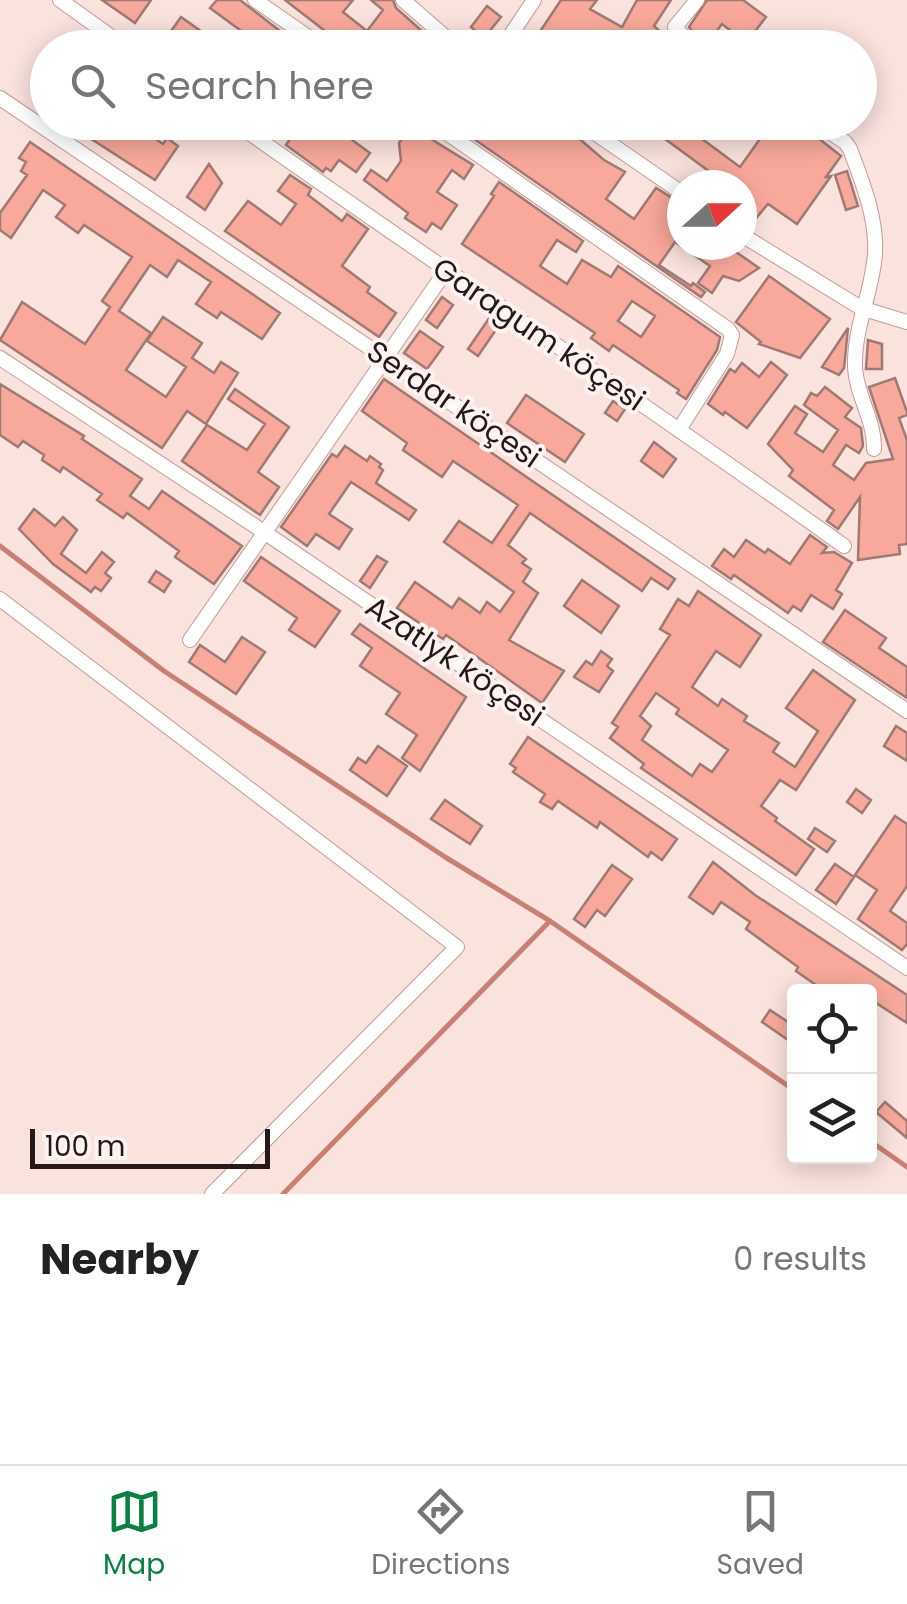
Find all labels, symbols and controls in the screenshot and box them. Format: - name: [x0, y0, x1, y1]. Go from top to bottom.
- search box: [30, 30, 877, 140]
- icon: search: [65, 58, 120, 113]
- text: Search here: [145, 59, 374, 112]
- north arrow: [667, 170, 757, 260]
- street label: Garagum köçesi: [424, 247, 654, 421]
- street label: Serdar köçesi: [358, 330, 550, 478]
- street label: Azatlyk köçesi: [357, 585, 553, 737]
- map controls: [787, 984, 877, 1164]
- button: locate: [787, 984, 877, 1074]
- button: layers: [787, 1074, 877, 1164]
- scale bar: [30, 1124, 270, 1168]
- text: 100 m: [45, 1127, 125, 1166]
- text: Nearby: [40, 1230, 199, 1289]
- text: 0 results: [733, 1236, 867, 1281]
- tab: Map: [103, 1484, 165, 1586]
- tab: Directions: [371, 1484, 510, 1586]
- tab: Saved: [717, 1484, 804, 1586]

